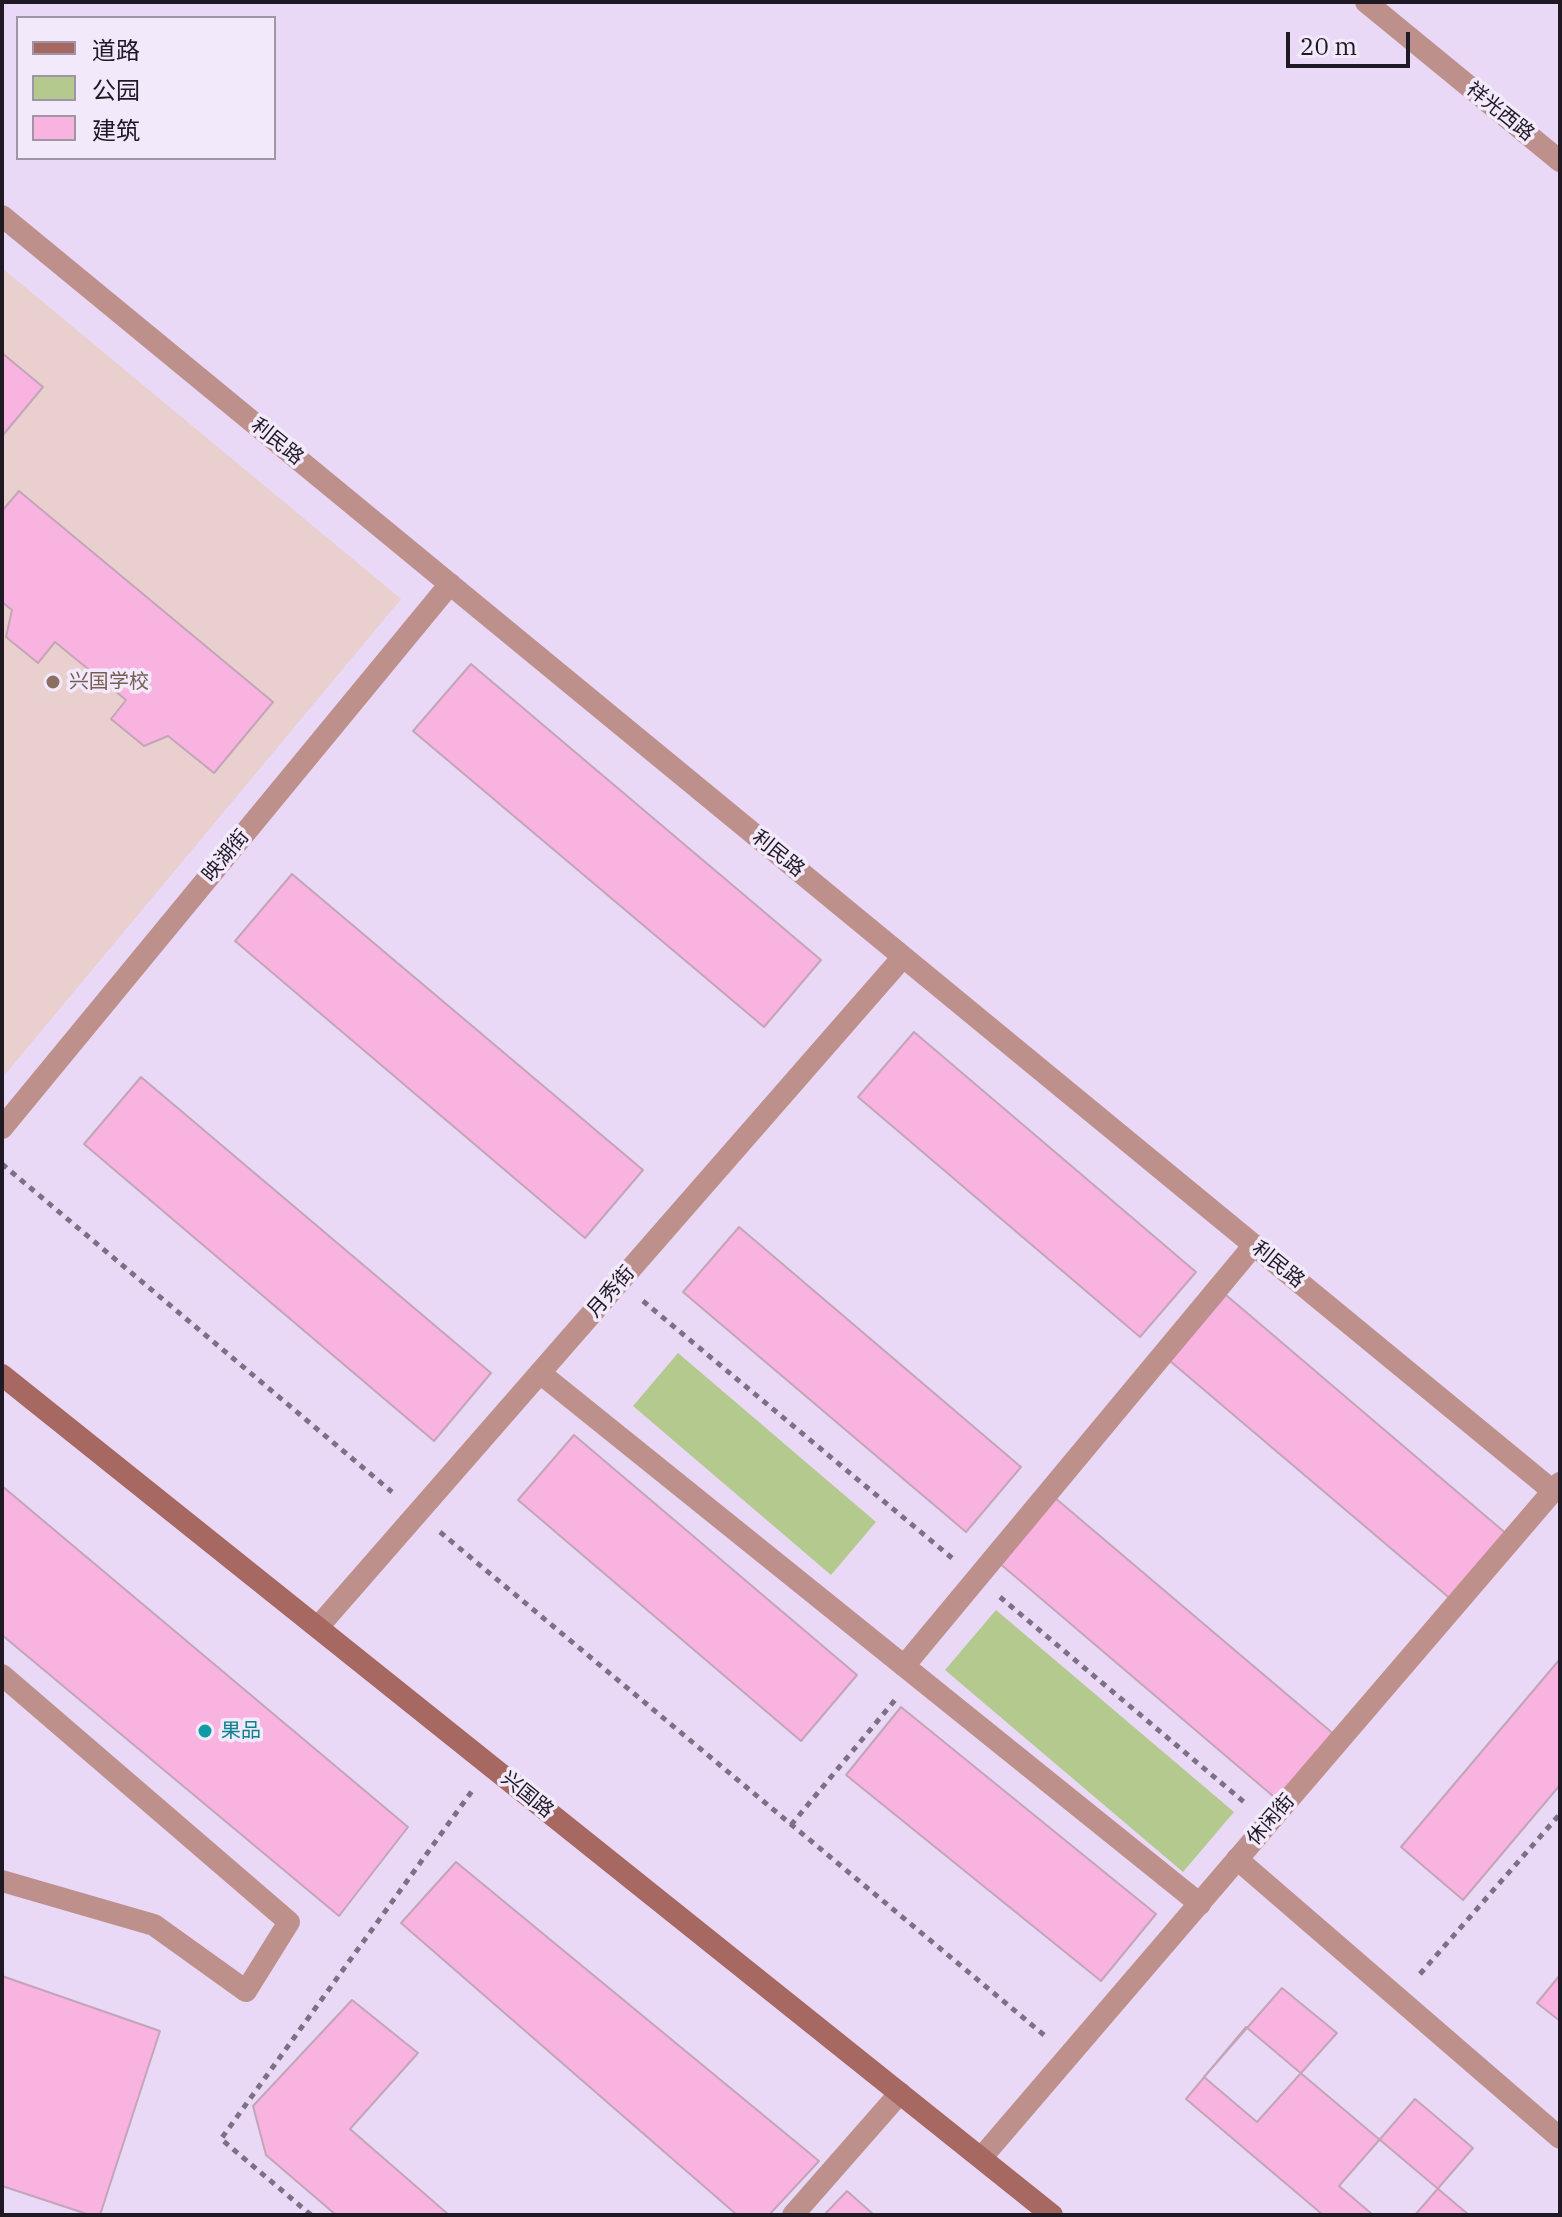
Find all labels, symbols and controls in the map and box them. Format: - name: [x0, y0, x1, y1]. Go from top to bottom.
- legend: [16, 16, 276, 160]
- scale bar: [1290, 16, 1414, 66]
- text: 20 m: [1300, 30, 1357, 62]
- text: 道路: [92, 34, 140, 66]
- text: 公园: [92, 74, 140, 106]
- street label: 祥光西路: [1461, 78, 1539, 146]
- text: 建筑: [92, 114, 140, 146]
- street label: 利民路: [246, 414, 308, 470]
- place label: 兴国学校: [69, 670, 149, 694]
- marker: 兴国学校: [44, 673, 62, 691]
- street label: 映湖街: [198, 825, 254, 887]
- street label: 利民路: [747, 826, 809, 882]
- street label: 利民路: [1247, 1237, 1309, 1293]
- street label: 月秀街: [582, 1261, 640, 1323]
- place label: 果品: [221, 1719, 261, 1743]
- marker: 果品: [196, 1722, 214, 1740]
- street label: 兴国路: [496, 1767, 558, 1823]
- street label: 休闲街: [1242, 1789, 1300, 1851]

